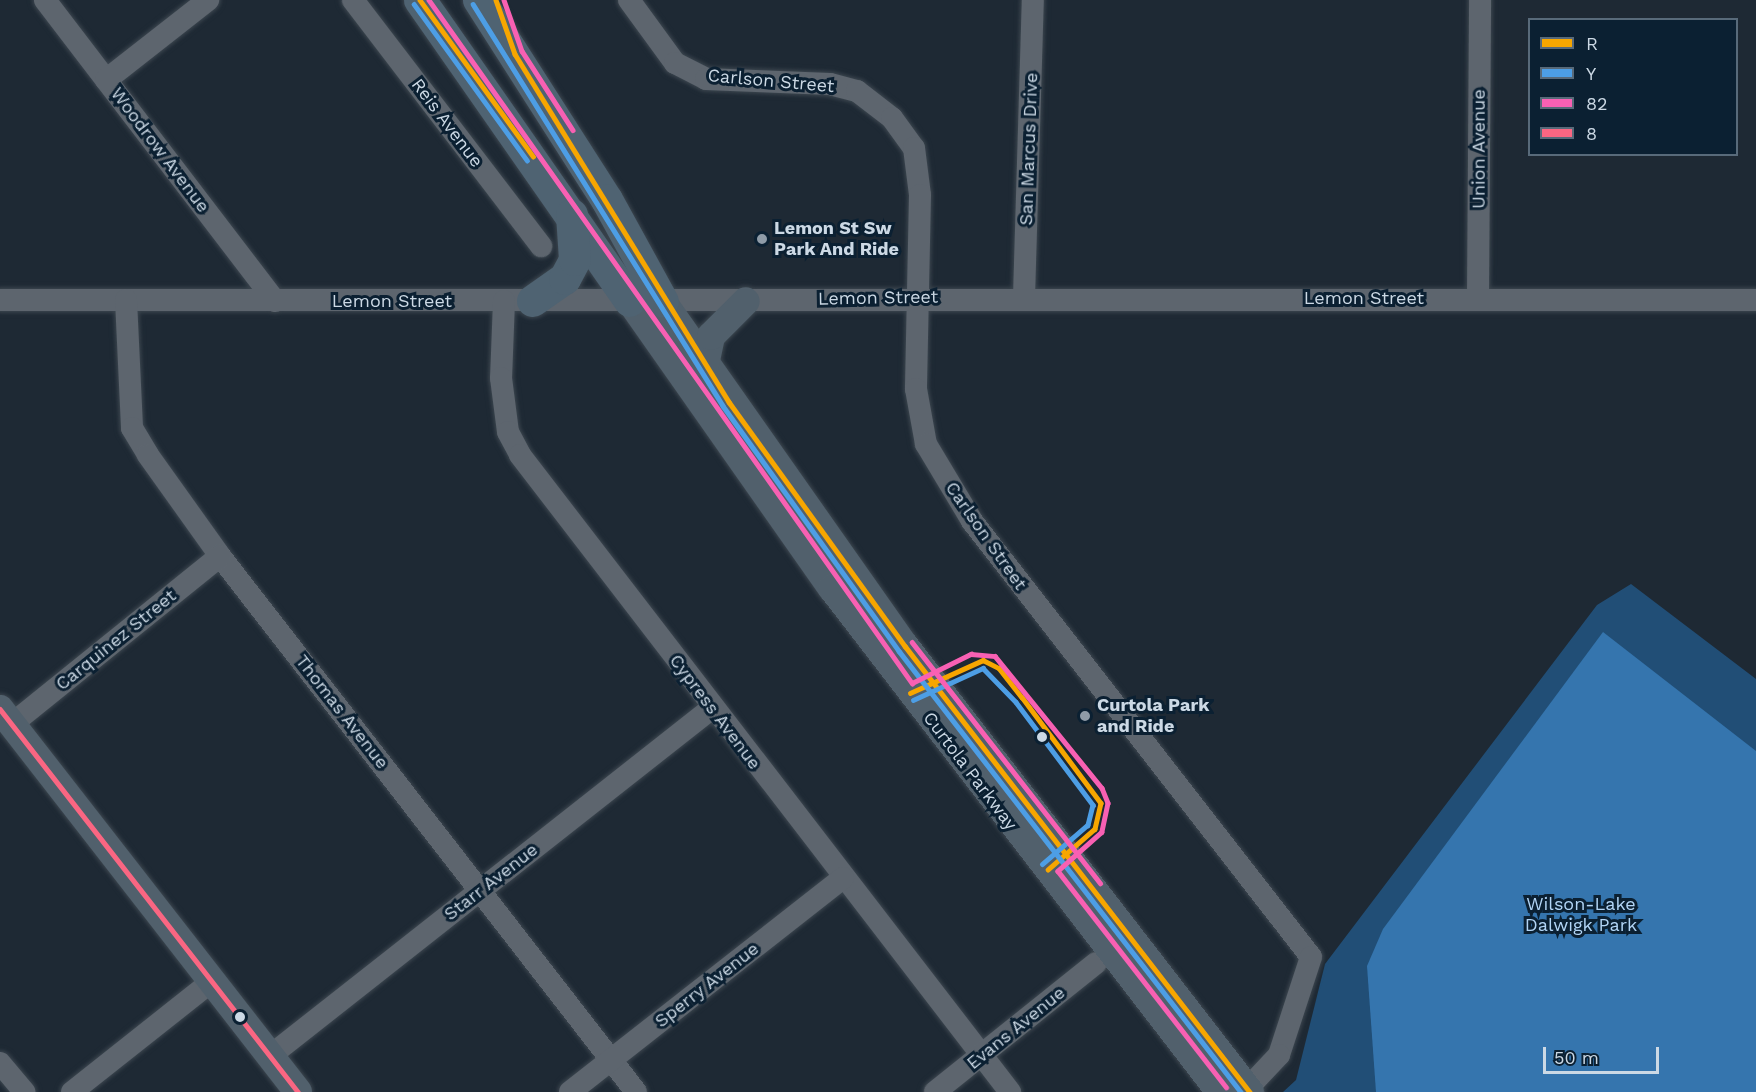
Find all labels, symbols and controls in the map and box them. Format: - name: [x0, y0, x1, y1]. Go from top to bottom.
- legend: [1528, 18, 1738, 156]
- text: R: [1586, 33, 1598, 54]
- text: Y: [1586, 63, 1596, 84]
- street label: Carlson Street: [707, 65, 835, 97]
- street label: San Marcus Drive: [1016, 72, 1042, 226]
- street label: Reis Avenue: [406, 74, 488, 172]
- street label: Woodrow Avenue: [106, 83, 214, 217]
- street label: Union Avenue: [1468, 89, 1490, 209]
- text: 82: [1586, 93, 1608, 114]
- text: 8: [1586, 123, 1597, 144]
- place label: Lemon St Sw Park And Ride: [774, 218, 900, 260]
- marker: Lemon St Sw Park And Ride: [755, 232, 769, 246]
- street label: Lemon Street: [818, 286, 938, 310]
- street label: Lemon Street: [1304, 287, 1424, 309]
- street label: Lemon Street: [332, 290, 452, 312]
- street label: Carlson Street: [941, 478, 1031, 594]
- street label: Carquinez Street: [52, 585, 180, 695]
- street label: Cypress Avenue: [665, 650, 765, 774]
- street label: Thomas Avenue: [291, 651, 393, 773]
- place label: Curtola Park and Ride: [1097, 695, 1210, 738]
- street label: Curtola Parkway: [918, 707, 1022, 835]
- marker: Curtola Park and Ride: [1078, 709, 1092, 723]
- unlabelled marker: [1036, 731, 1048, 743]
- street label: Starr Avenue: [440, 838, 542, 926]
- park label: Wilson-Lake Dalwigk Park: [1525, 894, 1637, 936]
- street label: Sperry Avenue: [650, 937, 764, 1033]
- street label: Evans Avenue: [962, 982, 1070, 1074]
- unlabelled marker: [234, 1011, 246, 1023]
- scale bar: [1546, 1035, 1662, 1073]
- text: 50 m: [1554, 1047, 1599, 1068]

